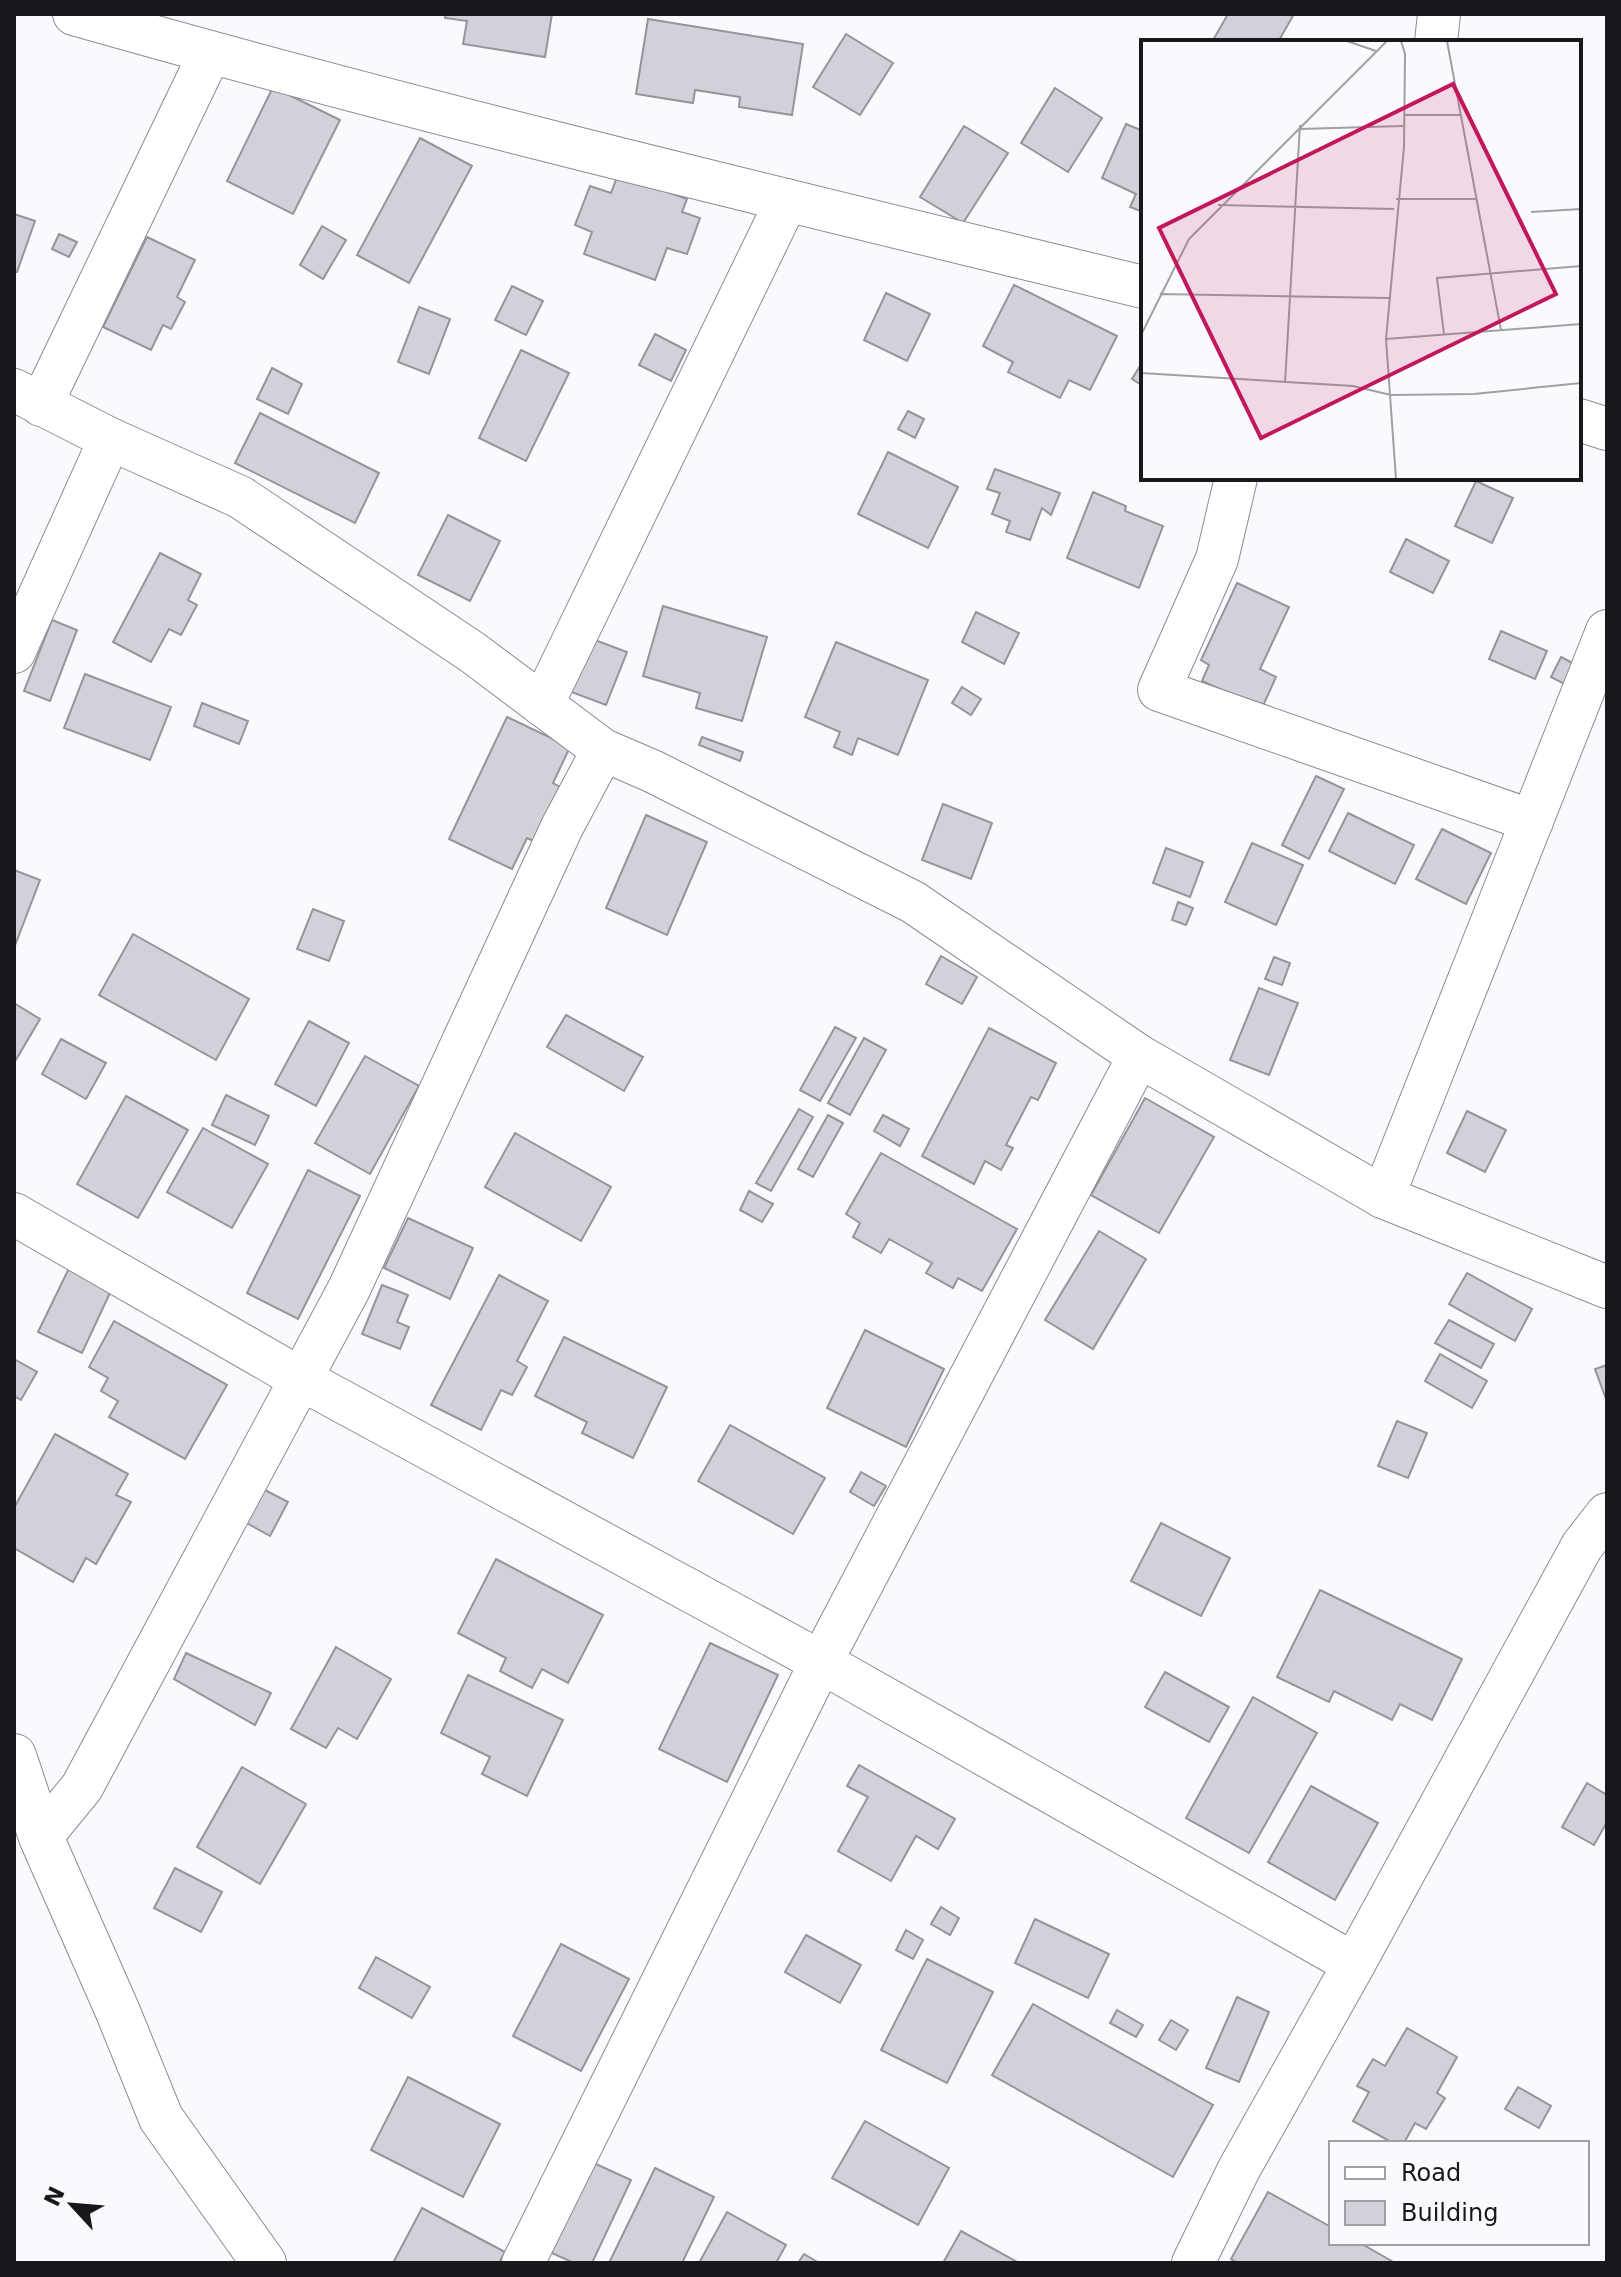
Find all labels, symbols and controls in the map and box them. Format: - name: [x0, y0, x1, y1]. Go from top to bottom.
- inset map: [1141, 40, 1581, 480]
- legend: [1329, 2141, 1589, 2245]
- text: Road: [1401, 2159, 1461, 2187]
- north arrow: [32, 2165, 112, 2245]
- text: N: [39, 2183, 70, 2210]
- text: Building: [1401, 2199, 1498, 2227]

